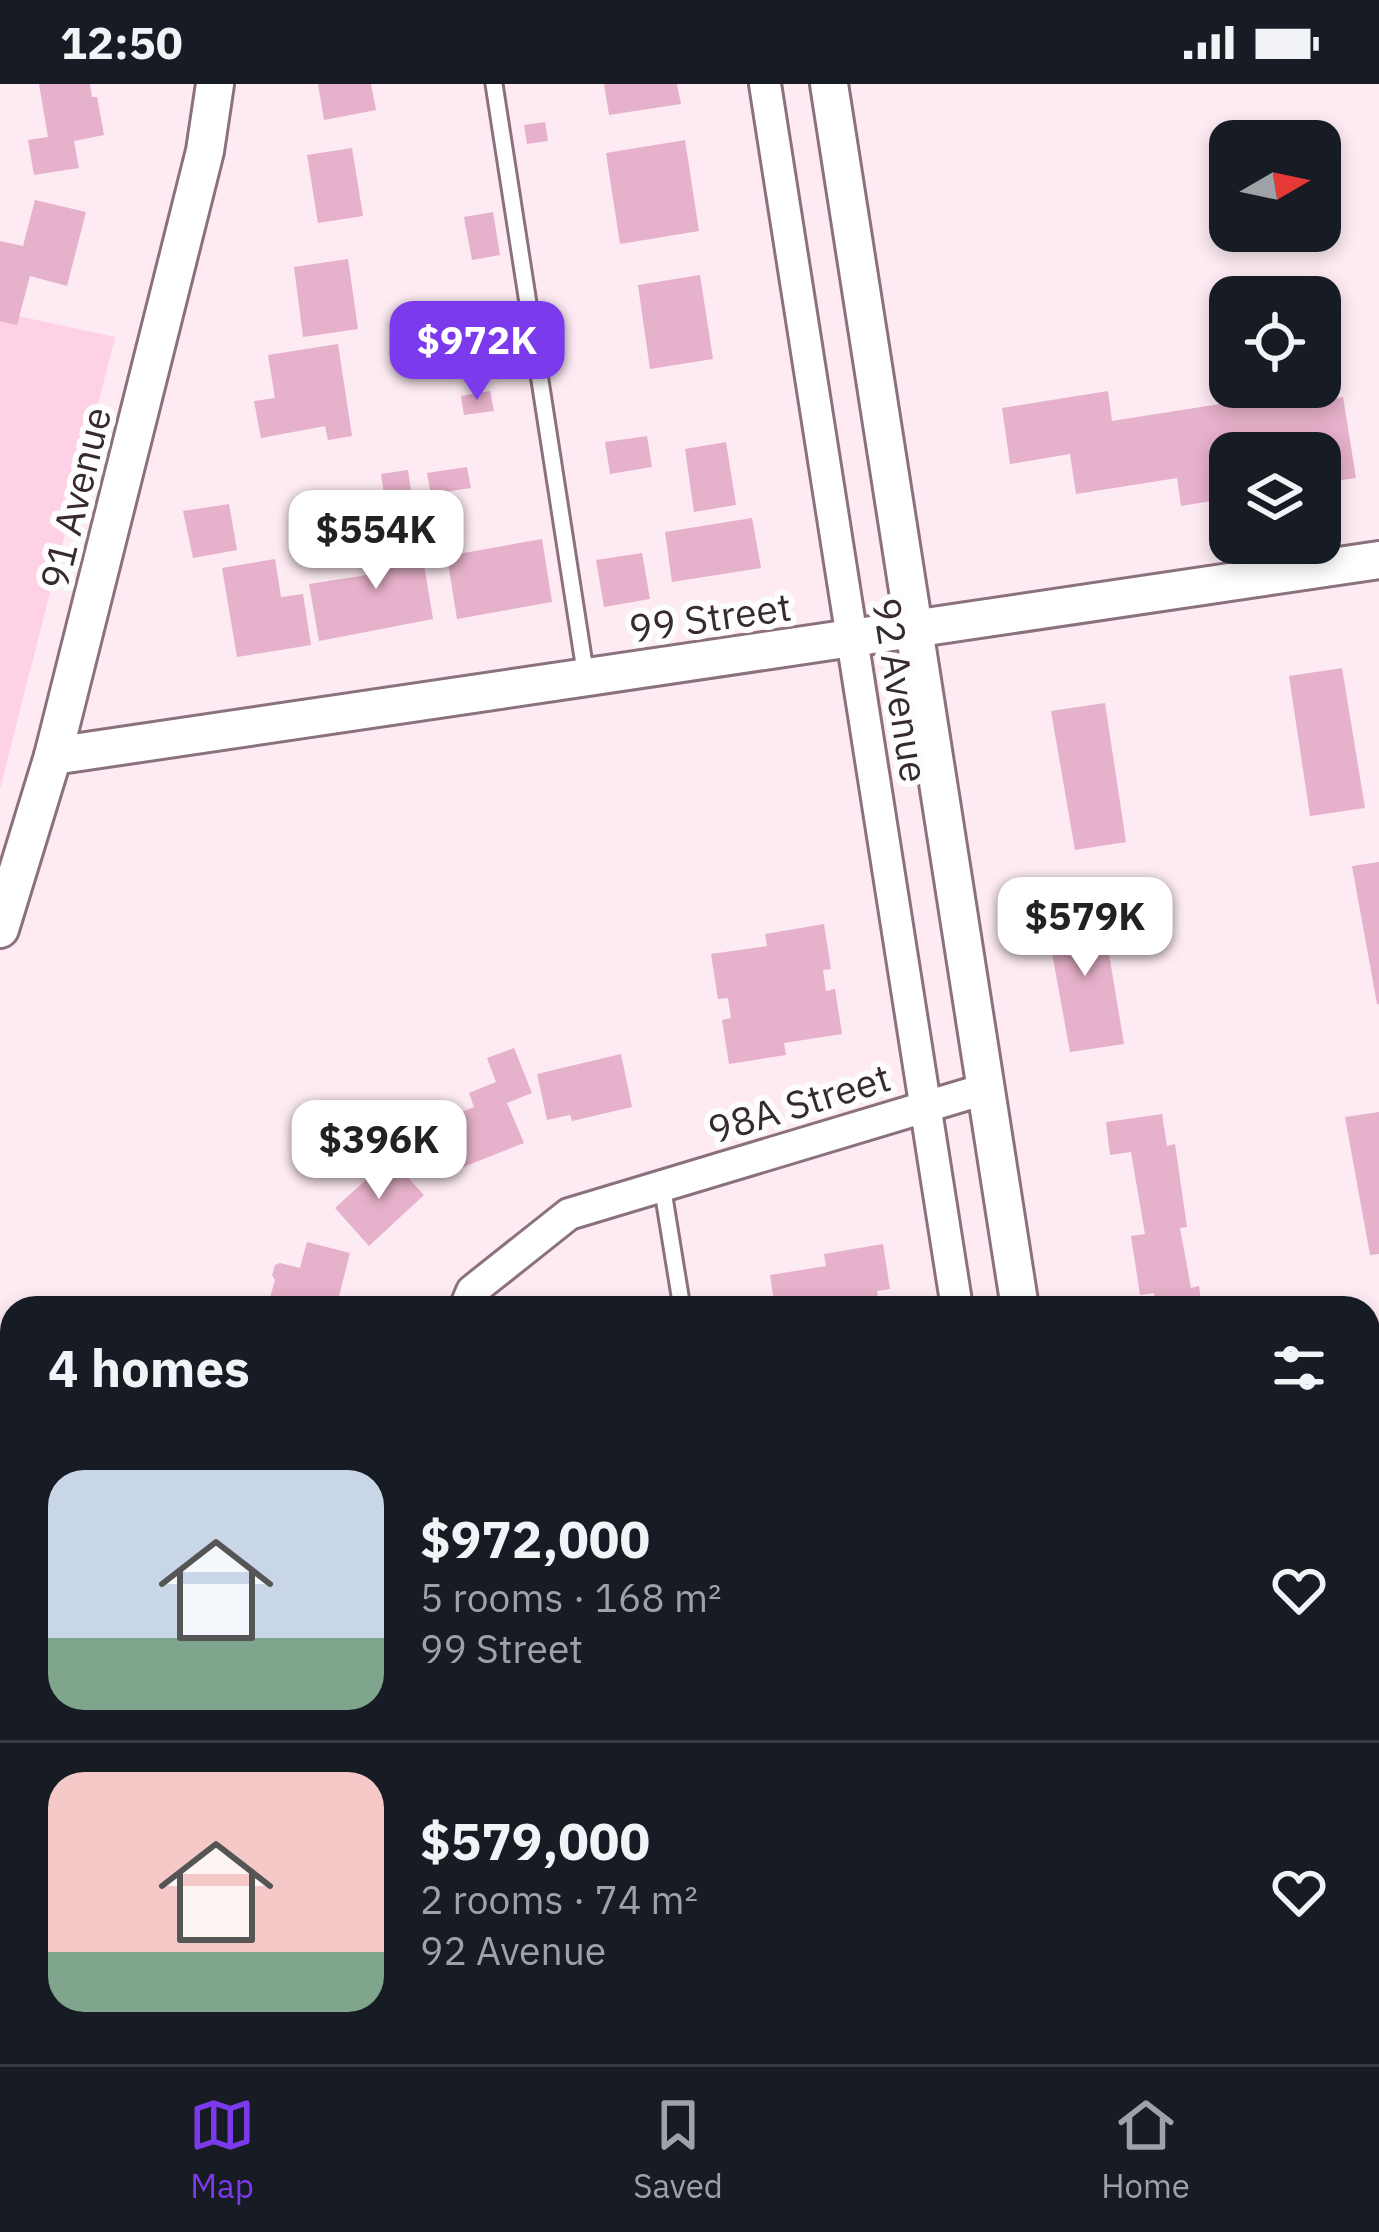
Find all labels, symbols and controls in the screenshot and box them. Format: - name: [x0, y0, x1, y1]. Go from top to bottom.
- text: 12:50: [60, 13, 183, 71]
- north arrow: [1209, 120, 1341, 252]
- map controls: [1209, 120, 1341, 564]
- button: locate: [1209, 276, 1341, 408]
- pin: $972K: [393, 301, 561, 403]
- text: $972K: [417, 314, 537, 365]
- street label: 91 Avenue: [28, 401, 122, 595]
- button: layers: [1209, 432, 1341, 564]
- pin: $554K: [292, 490, 460, 592]
- text: $554K: [316, 503, 436, 554]
- street label: 99 Street: [626, 580, 794, 654]
- street label: 92 Avenue: [861, 594, 941, 786]
- pin: $579K: [1001, 877, 1169, 979]
- text: $579K: [1025, 890, 1145, 941]
- street label: 98A Street: [702, 1051, 896, 1155]
- pin: $396K: [295, 1100, 463, 1202]
- text: $396K: [319, 1113, 439, 1164]
- text: 4 homes: [48, 1335, 250, 1401]
- icon: filters: [1266, 1335, 1332, 1401]
- text: $972,000: [420, 1506, 650, 1572]
- icon: home: [144, 1518, 288, 1662]
- icon: heart: [1266, 1557, 1332, 1623]
- text: 5 rooms · 168 m²: [420, 1572, 722, 1623]
- text: 99 Street: [420, 1623, 583, 1674]
- text: $579,000: [420, 1808, 650, 1874]
- icon: home: [144, 1820, 288, 1964]
- icon: heart: [1266, 1859, 1332, 1925]
- text: 2 rooms · 74 m²: [420, 1874, 698, 1925]
- text: 92 Avenue: [420, 1925, 606, 1976]
- tab: Map: [189, 2092, 255, 2207]
- tab: Saved: [633, 2092, 723, 2207]
- tab: Home: [1101, 2092, 1190, 2207]

